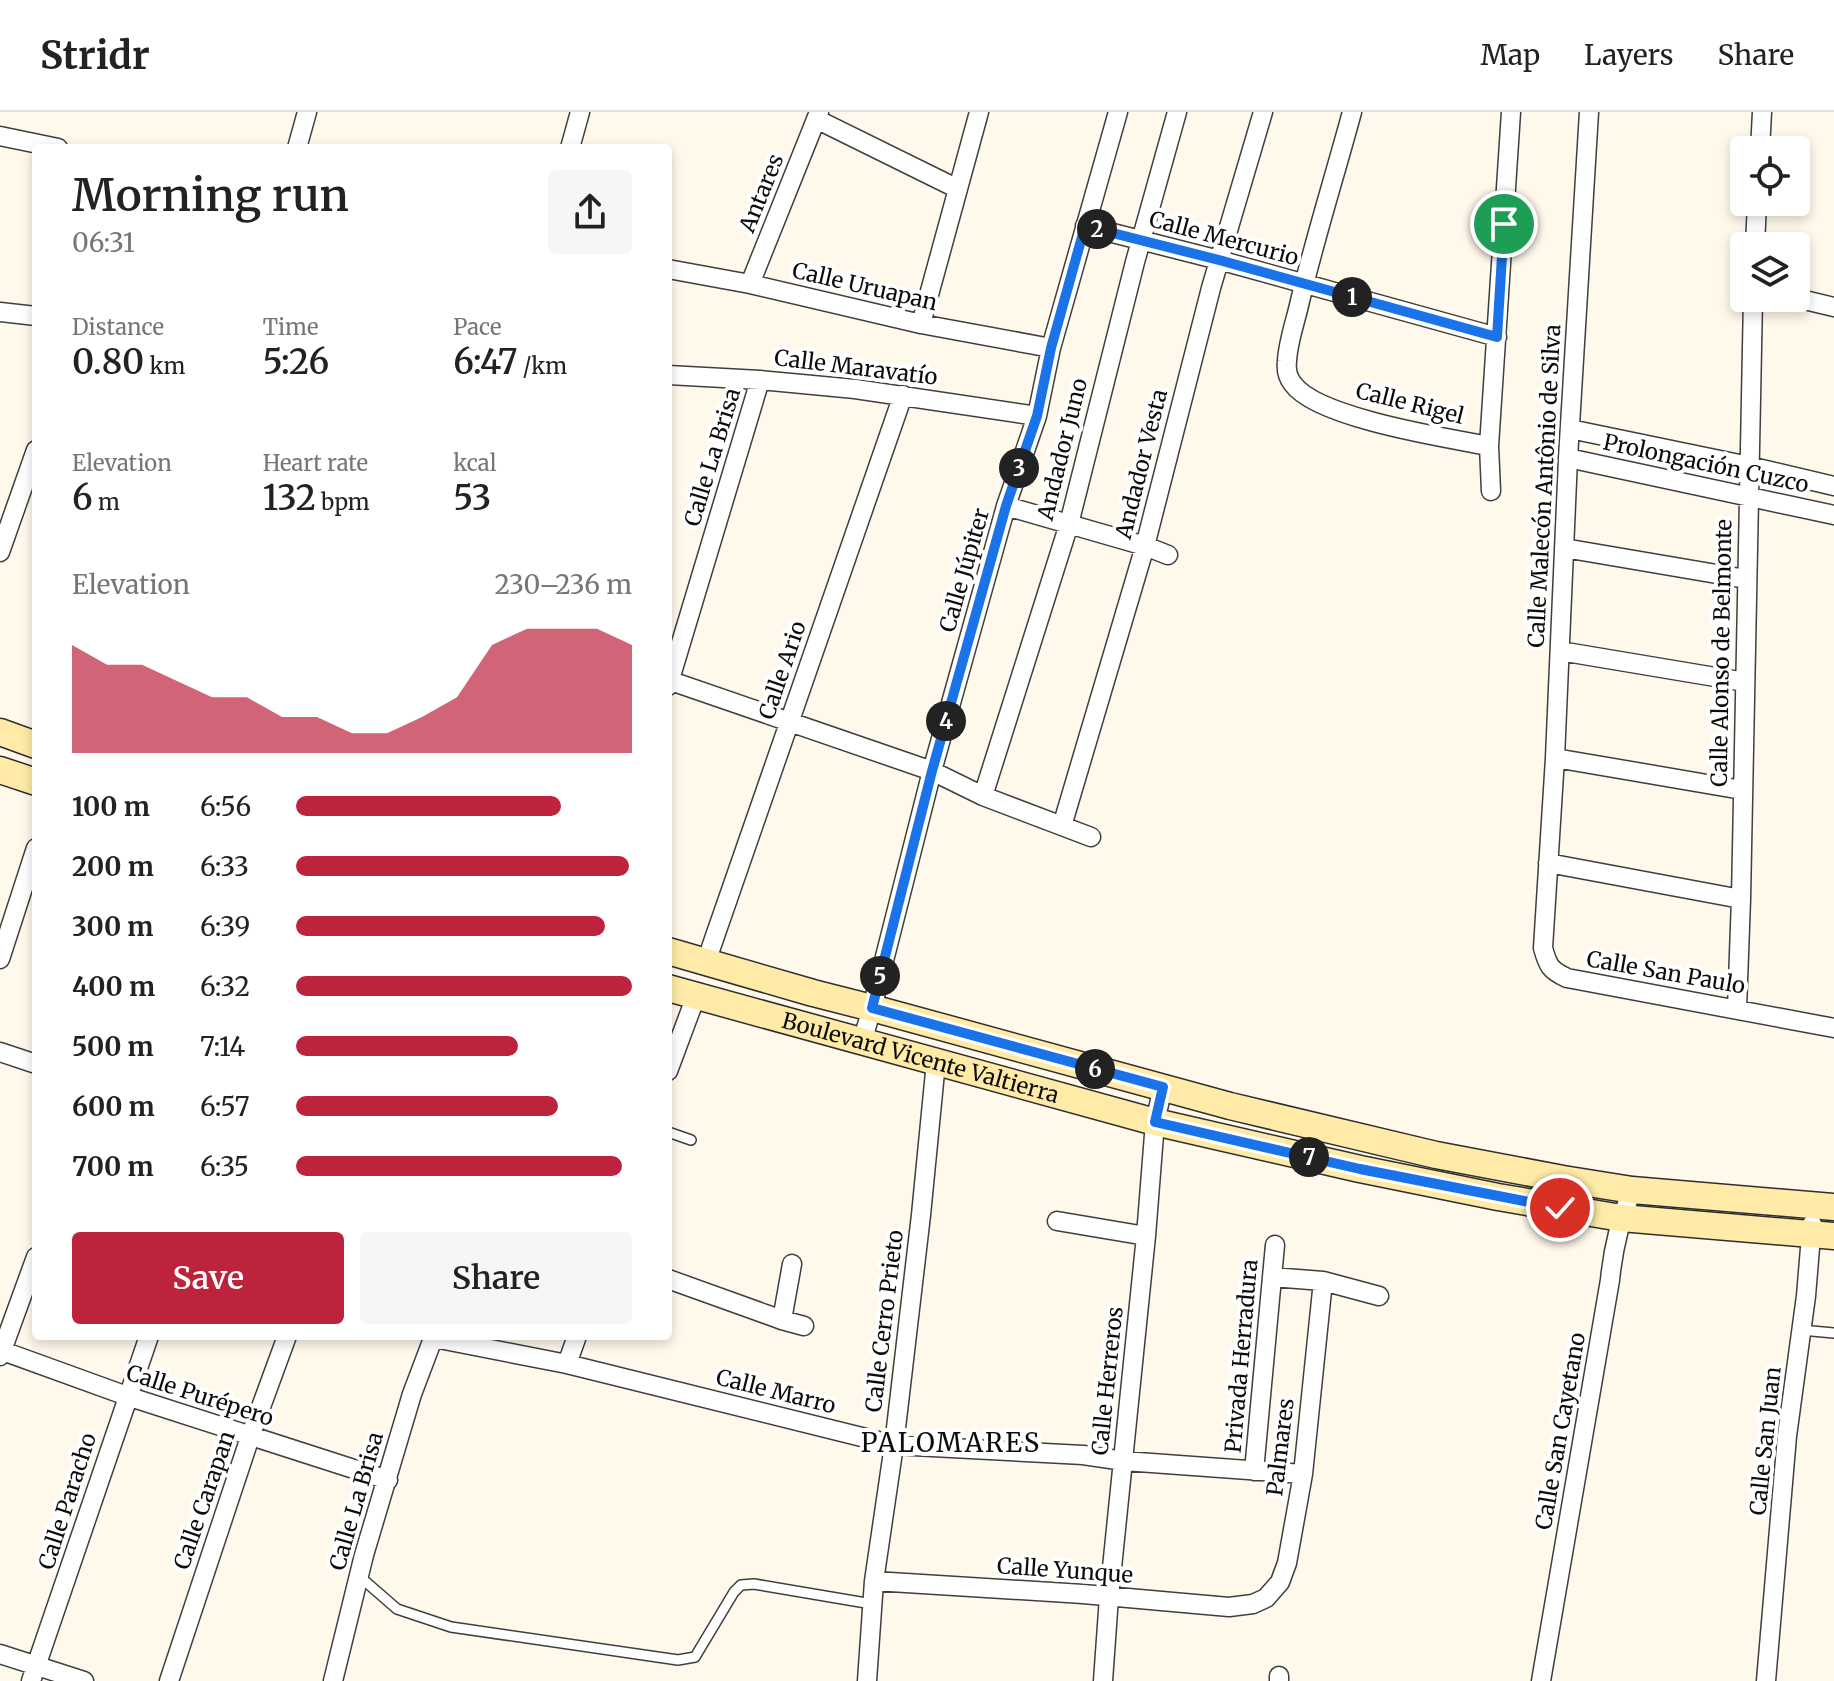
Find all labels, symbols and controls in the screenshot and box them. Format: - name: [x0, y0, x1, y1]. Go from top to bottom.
- text: Stridr: [40, 32, 150, 79]
- text: Map: [1480, 37, 1540, 73]
- text: Layers: [1584, 37, 1673, 73]
- text: Share: [1717, 37, 1794, 73]
- map controls: [1730, 136, 1810, 312]
- button: locate: [1730, 136, 1810, 216]
- street label: Antares: [732, 150, 789, 237]
- text: Morning run: [72, 168, 349, 223]
- button: share: [548, 170, 632, 254]
- pin: [1470, 190, 1538, 258]
- icon: arrive: [1482, 202, 1526, 246]
- street label: Calle Mercurio: [1146, 205, 1302, 271]
- pin: 2: [1077, 209, 1117, 249]
- text: 2: [1091, 215, 1103, 243]
- text: 06:31: [72, 226, 135, 259]
- button: layers: [1730, 232, 1810, 312]
- street label: Calle Uruapan: [790, 256, 941, 316]
- pin: 1: [1332, 277, 1372, 317]
- text: 1: [1347, 283, 1357, 311]
- text: Distance: [72, 313, 164, 341]
- text: Time: [263, 313, 318, 341]
- text: Pace: [453, 313, 501, 341]
- street label: Calle Malecón Antônio de Silva: [1522, 323, 1566, 648]
- text: 0.80: [72, 341, 144, 383]
- text: 5:26: [263, 341, 329, 383]
- text: 6:47: [453, 341, 517, 383]
- street label: Calle Maravatío: [773, 343, 939, 391]
- text: km: [144, 352, 185, 380]
- text: /km: [517, 352, 567, 380]
- street label: Andador Juno: [1031, 375, 1093, 524]
- street label: Calle Rigel: [1353, 376, 1467, 430]
- street label: Calle La Brisa: [678, 384, 746, 529]
- street label: Andador Vesta: [1109, 386, 1173, 543]
- street label: Prolongación Cuzco: [1601, 428, 1811, 498]
- pin: 3: [999, 448, 1039, 488]
- text: Elevation: [72, 449, 172, 477]
- text: Heart rate: [263, 449, 368, 477]
- text: kcal: [453, 449, 497, 477]
- text: 3: [1013, 454, 1025, 482]
- text: 6: [72, 477, 93, 519]
- text: 132: [263, 477, 316, 519]
- text: 53: [453, 477, 491, 519]
- text: m: [93, 488, 120, 516]
- text: bpm: [316, 488, 370, 516]
- street label: Calle Júpiter: [933, 505, 995, 635]
- street label: Calle Alonso de Belmonte: [1705, 519, 1737, 787]
- text: Elevation: [72, 568, 190, 601]
- text: 230–236 m: [494, 568, 632, 601]
- street label: Calle Ario: [752, 617, 812, 723]
- pin: 4: [926, 701, 966, 741]
- text: 4: [939, 707, 953, 735]
- text: 100 m: [72, 790, 150, 823]
- text: 6:56: [200, 790, 251, 823]
- text: 200 m: [72, 850, 154, 883]
- text: 6:33: [200, 850, 249, 883]
- text: 300 m: [72, 910, 153, 943]
- text: 6:39: [200, 910, 250, 943]
- street label: Calle San Paulo: [1585, 944, 1748, 1000]
- pin: 5: [860, 956, 900, 996]
- text: 5: [874, 962, 886, 990]
- text: 400 m: [72, 970, 155, 1003]
- text: 6:32: [200, 970, 250, 1003]
- street label: Boulevard Vicente Valtierra: [779, 1006, 1062, 1109]
- text: 500 m: [72, 1030, 154, 1063]
- text: 7:14: [200, 1030, 245, 1063]
- pin: 6: [1075, 1049, 1115, 1089]
- text: 6: [1088, 1055, 1102, 1083]
- text: 600 m: [72, 1090, 155, 1123]
- text: 6:57: [200, 1090, 250, 1123]
- pin: 7: [1289, 1137, 1329, 1177]
- text: 7: [1302, 1143, 1316, 1171]
- text: 700 m: [72, 1150, 154, 1183]
- text: 6:35: [200, 1150, 249, 1183]
- pin: [1526, 1174, 1594, 1242]
- icon: check: [1538, 1186, 1582, 1230]
- street label: Calle Cerro Prieto: [859, 1228, 909, 1414]
- button: Save: [72, 1232, 344, 1324]
- button: Share: [360, 1232, 632, 1324]
- street label: Privada Herradura: [1219, 1258, 1263, 1454]
- street label: Calle Herreros: [1085, 1305, 1129, 1457]
- street label: Calle San Cayetano: [1529, 1330, 1591, 1532]
- street label: Calle Purépero: [123, 1358, 277, 1432]
- street label: Calle Marro: [713, 1363, 839, 1419]
- street label: Calle San Juan: [1743, 1365, 1787, 1517]
- street label: Palmares: [1260, 1397, 1300, 1497]
- district label: PALOMARES: [861, 1426, 1041, 1459]
- street label: Calle Carapan: [167, 1427, 241, 1573]
- street label: Calle La Brisa: [323, 1428, 389, 1574]
- street label: Calle Paracho: [32, 1429, 102, 1573]
- street label: Calle Yunque: [996, 1551, 1134, 1589]

